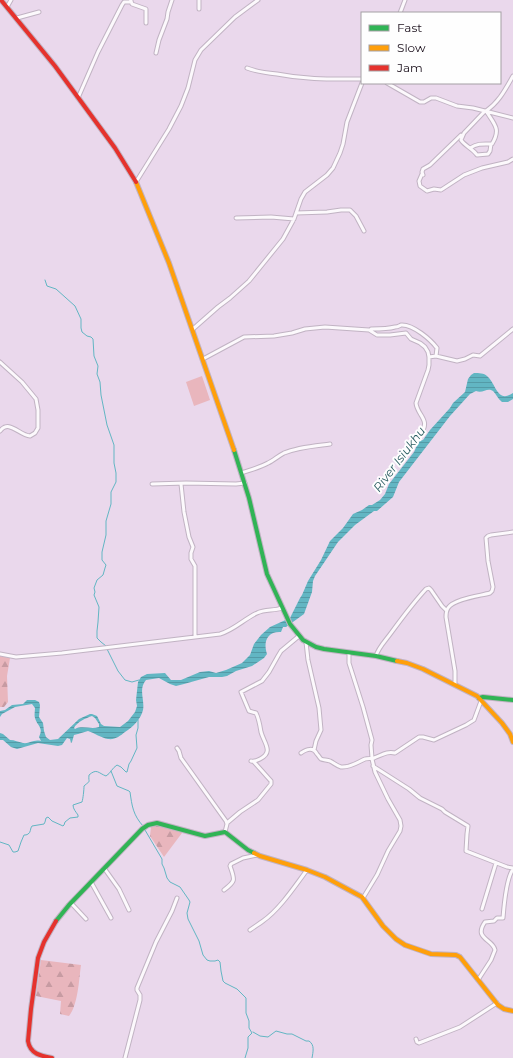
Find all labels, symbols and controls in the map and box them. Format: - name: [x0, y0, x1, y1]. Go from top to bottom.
- legend: [361, 12, 501, 84]
- text: Fast: [397, 20, 422, 35]
- text: Slow: [397, 40, 426, 55]
- text: Jam: [396, 60, 423, 75]
- water label: River Isiukhu: [370, 424, 428, 494]

